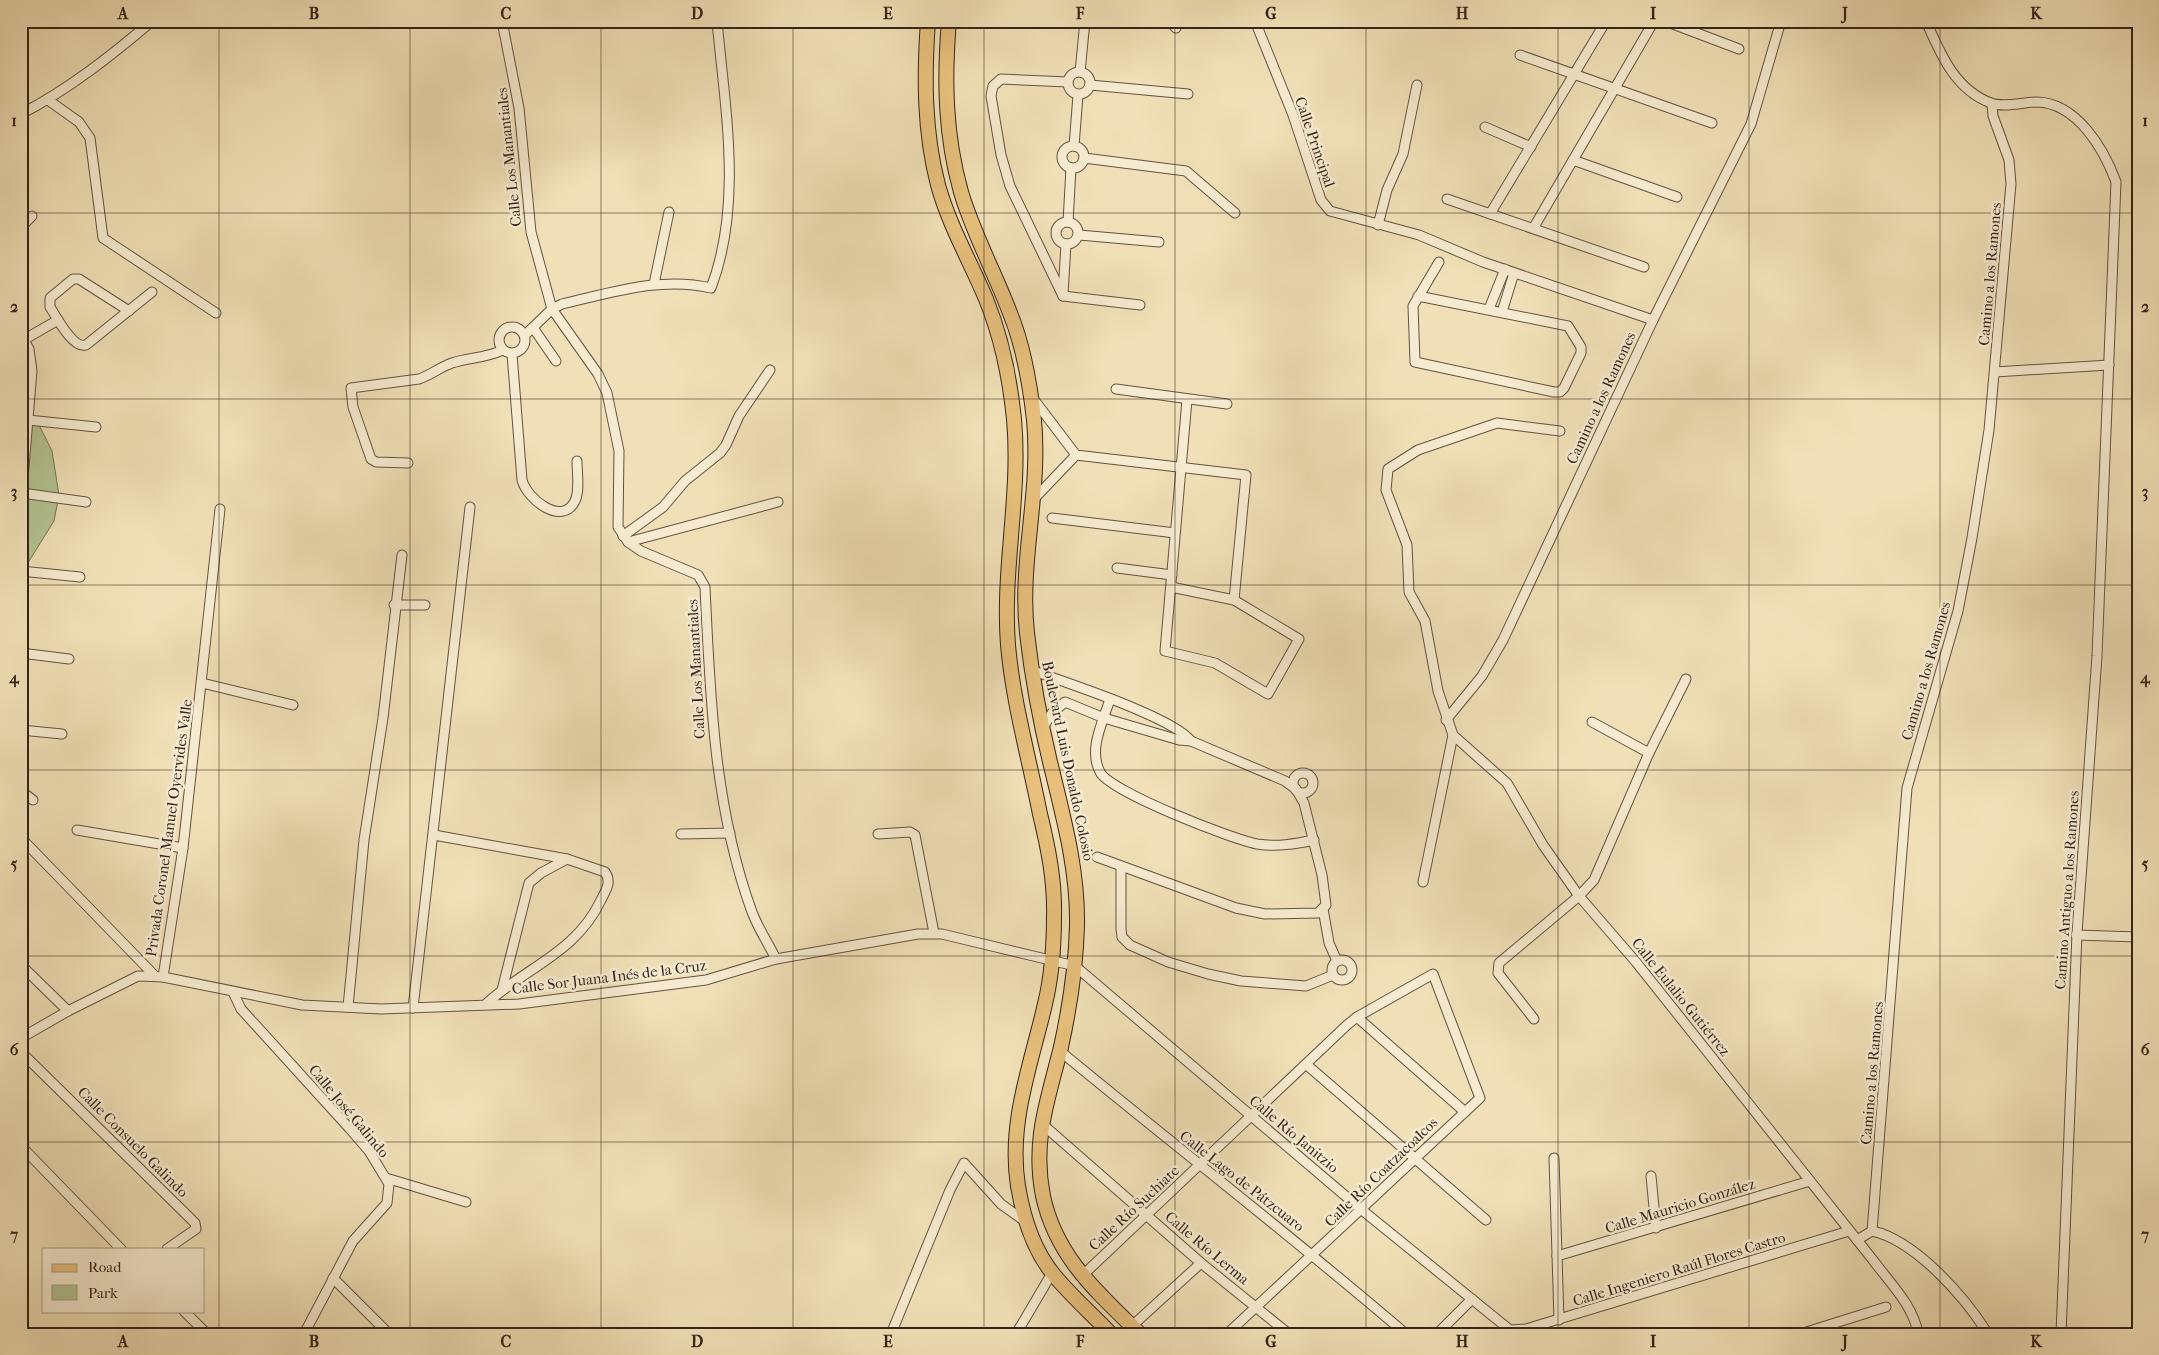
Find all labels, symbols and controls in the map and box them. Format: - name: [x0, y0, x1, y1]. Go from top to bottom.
- text: A: [117, 4, 129, 23]
- text: B: [309, 4, 319, 23]
- text: C: [501, 4, 512, 23]
- text: D: [691, 4, 703, 23]
- text: E: [883, 4, 893, 23]
- text: F: [1075, 4, 1085, 23]
- text: G: [1265, 4, 1277, 23]
- text: H: [1456, 4, 1469, 23]
- text: I: [1650, 4, 1657, 23]
- text: J: [1840, 4, 1848, 24]
- text: K: [2030, 4, 2043, 23]
- street label: Calle Los Manantiales: [493, 86, 525, 228]
- street label: Calle Principal: [1291, 94, 1339, 190]
- text: 1: [11, 111, 17, 130]
- text: 1: [2142, 111, 2148, 130]
- street label: Camino a los Ramones: [1975, 201, 2005, 346]
- text: 2: [10, 297, 18, 316]
- text: 2: [2141, 297, 2149, 316]
- street label: Camino a los Ramones: [1563, 329, 1640, 467]
- text: 3: [11, 482, 17, 502]
- text: 3: [2142, 482, 2148, 502]
- street label: Calle Los Manantiales: [683, 598, 709, 739]
- street label: Camino a los Ramones: [1898, 599, 1955, 742]
- street label: Boulevard Luis Donaldo Colosio: [1038, 659, 1098, 863]
- text: 4: [8, 668, 20, 688]
- text: 4: [2139, 668, 2151, 688]
- street label: Privada Coronel Manuel Oyervides Valle: [142, 697, 196, 958]
- street label: Camino Antiguo a los Ramones: [2051, 790, 2083, 990]
- text: 5: [11, 854, 18, 873]
- text: 5: [2142, 854, 2149, 873]
- street label: Calle Eulalio Gutiérrez: [1628, 934, 1734, 1060]
- street label: Calle Sor Juana Inés de la Cruz: [511, 956, 708, 998]
- street label: Camino a los Ramones: [1857, 1000, 1887, 1145]
- text: 6: [10, 1040, 19, 1059]
- text: 6: [2141, 1040, 2150, 1059]
- street label: Calle José Galindo: [305, 1061, 393, 1161]
- street label: Calle Consuelo Galindo: [74, 1083, 192, 1201]
- street label: Calle Río Janitzio: [1246, 1091, 1343, 1177]
- street label: Calle Río Coatzacoalcos: [1321, 1113, 1442, 1231]
- street label: Calle Lago de Pátzcuaro: [1176, 1127, 1308, 1236]
- street label: Calle Río Suchiate: [1085, 1161, 1183, 1255]
- street label: Calle Mauricio González: [1603, 1174, 1758, 1237]
- street label: Calle Río Lerma: [1161, 1208, 1254, 1289]
- text: 7: [9, 1225, 18, 1244]
- text: 7: [2140, 1225, 2149, 1244]
- street label: Calle Ingeniero Raúl Flores Castro: [1571, 1228, 1788, 1310]
- legend: [42, 1248, 205, 1312]
- text: Road: [88, 1258, 122, 1276]
- text: Park: [88, 1284, 118, 1302]
- text: A: [117, 1332, 129, 1351]
- text: B: [309, 1332, 319, 1351]
- text: C: [501, 1332, 512, 1351]
- text: D: [691, 1332, 703, 1351]
- text: E: [883, 1332, 893, 1351]
- text: F: [1075, 1332, 1085, 1351]
- text: G: [1265, 1332, 1277, 1351]
- text: H: [1456, 1332, 1469, 1351]
- text: I: [1650, 1332, 1657, 1351]
- text: J: [1840, 1332, 1848, 1352]
- text: K: [2030, 1332, 2043, 1351]

